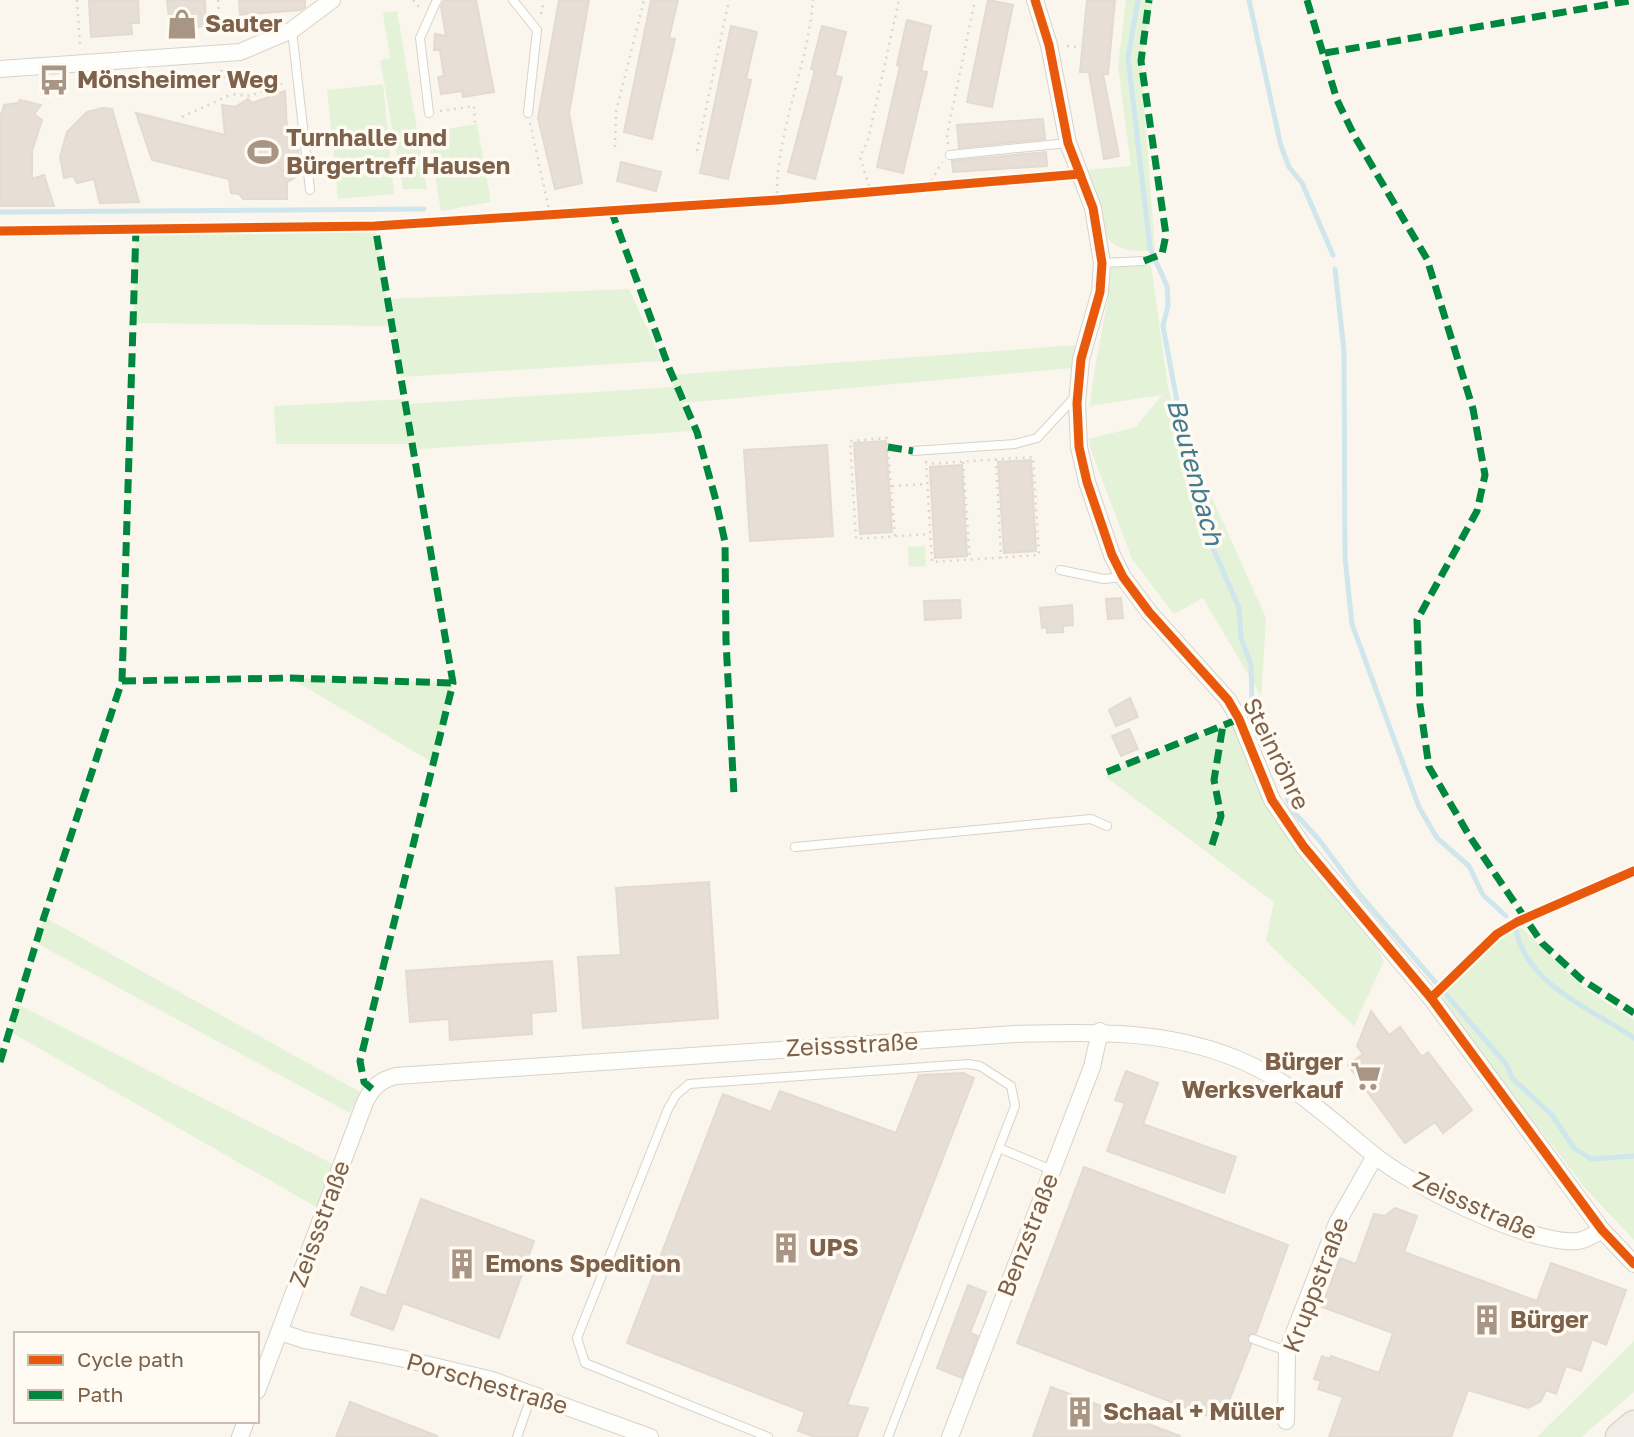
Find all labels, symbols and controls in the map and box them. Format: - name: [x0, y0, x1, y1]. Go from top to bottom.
- shop icon: Sauter: [165, 7, 199, 41]
- place label: Sauter: [205, 8, 282, 37]
- bus stop icon: Mönsheimer Weg: [37, 63, 71, 97]
- place label: Mönsheimer Weg: [77, 64, 278, 93]
- place label: Turnhalle und Bürgertreff Hausen: [286, 122, 510, 179]
- sports icon: Turnhalle und Bürgertreff Hausen: [246, 135, 280, 169]
- water label: Beutenbach: [1161, 395, 1230, 550]
- street label: Steinröhre: [1238, 693, 1317, 814]
- street label: Zeissstraße: [785, 1026, 919, 1061]
- place label: Bürger Werksverkauf: [1182, 1046, 1343, 1103]
- supermarket icon: Bürger Werksverkauf: [1349, 1059, 1383, 1093]
- street label: Zeissstraße: [282, 1156, 355, 1291]
- street label: Zeissstraße: [1409, 1164, 1542, 1245]
- street label: Benzstraße: [990, 1169, 1063, 1300]
- street label: Kruppstraße: [1275, 1213, 1354, 1356]
- building icon: UPS: [769, 1231, 803, 1265]
- place label: UPS: [809, 1232, 859, 1261]
- building icon: Emons Spedition: [445, 1247, 479, 1281]
- place label: Emons Spedition: [485, 1248, 681, 1277]
- building icon: Bürger: [1470, 1303, 1504, 1337]
- place label: Bürger: [1510, 1304, 1588, 1333]
- legend: [14, 1332, 259, 1423]
- text: Cycle path: [77, 1346, 184, 1372]
- street label: Porschestraße: [403, 1346, 571, 1419]
- text: Path: [77, 1381, 124, 1407]
- building icon: Schaal + Müller: [1063, 1395, 1097, 1429]
- place label: Schaal + Müller: [1103, 1396, 1284, 1425]

